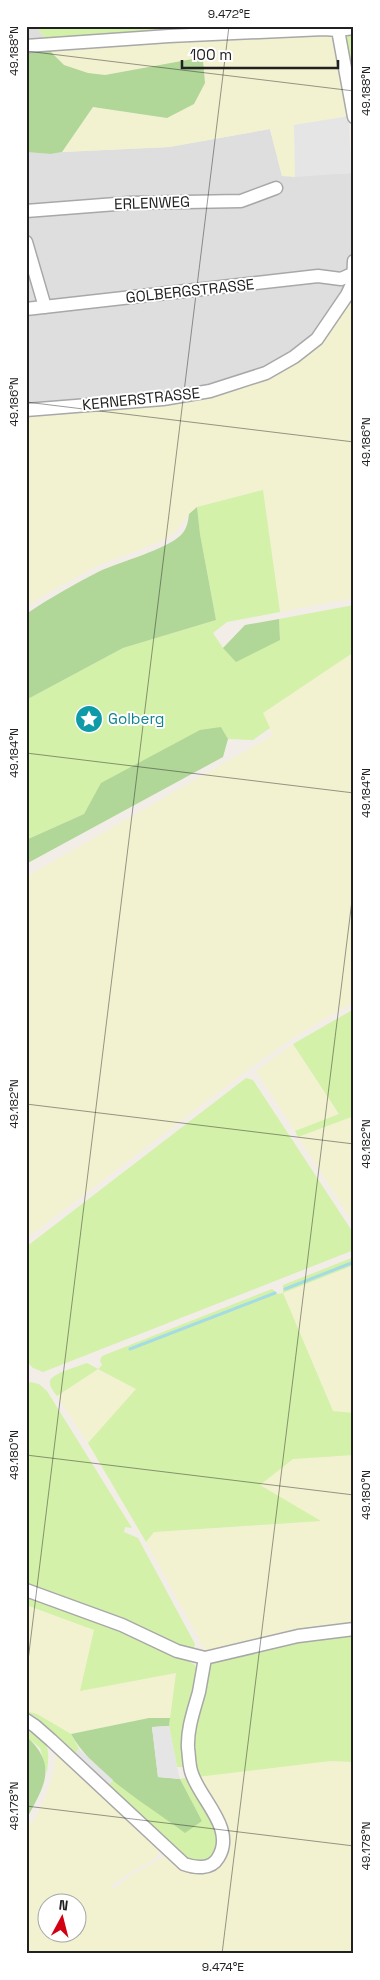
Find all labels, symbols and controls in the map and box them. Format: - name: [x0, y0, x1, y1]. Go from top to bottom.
- text: 9.472°E: [208, 6, 251, 22]
- text: 49.188°N: [6, 26, 22, 76]
- scale bar: [182, 38, 339, 70]
- text: 100 m: [190, 45, 232, 64]
- text: 49.188°N: [358, 66, 374, 116]
- street label: ERLENWEG: [114, 192, 190, 213]
- street label: GOLBERGSTRASSE: [125, 274, 255, 307]
- text: 49.186°N: [6, 377, 22, 427]
- street label: KERNERSTRASSE: [81, 383, 201, 414]
- text: 49.186°N: [358, 417, 374, 467]
- place icon: Golberg: [74, 704, 104, 734]
- place label: Golberg: [108, 709, 164, 728]
- text: 49.184°N: [6, 728, 22, 778]
- text: 49.184°N: [358, 768, 374, 818]
- text: 49.182°N: [6, 1079, 22, 1129]
- text: 49.182°N: [358, 1119, 374, 1169]
- text: 49.180°N: [6, 1430, 22, 1480]
- text: 49.180°N: [358, 1470, 374, 1520]
- text: 49.178°N: [6, 1781, 22, 1831]
- text: 49.178°N: [358, 1821, 374, 1871]
- north arrow: [38, 1892, 88, 1942]
- text: N: [58, 1896, 69, 1915]
- text: 9.474°E: [202, 1959, 244, 1975]

